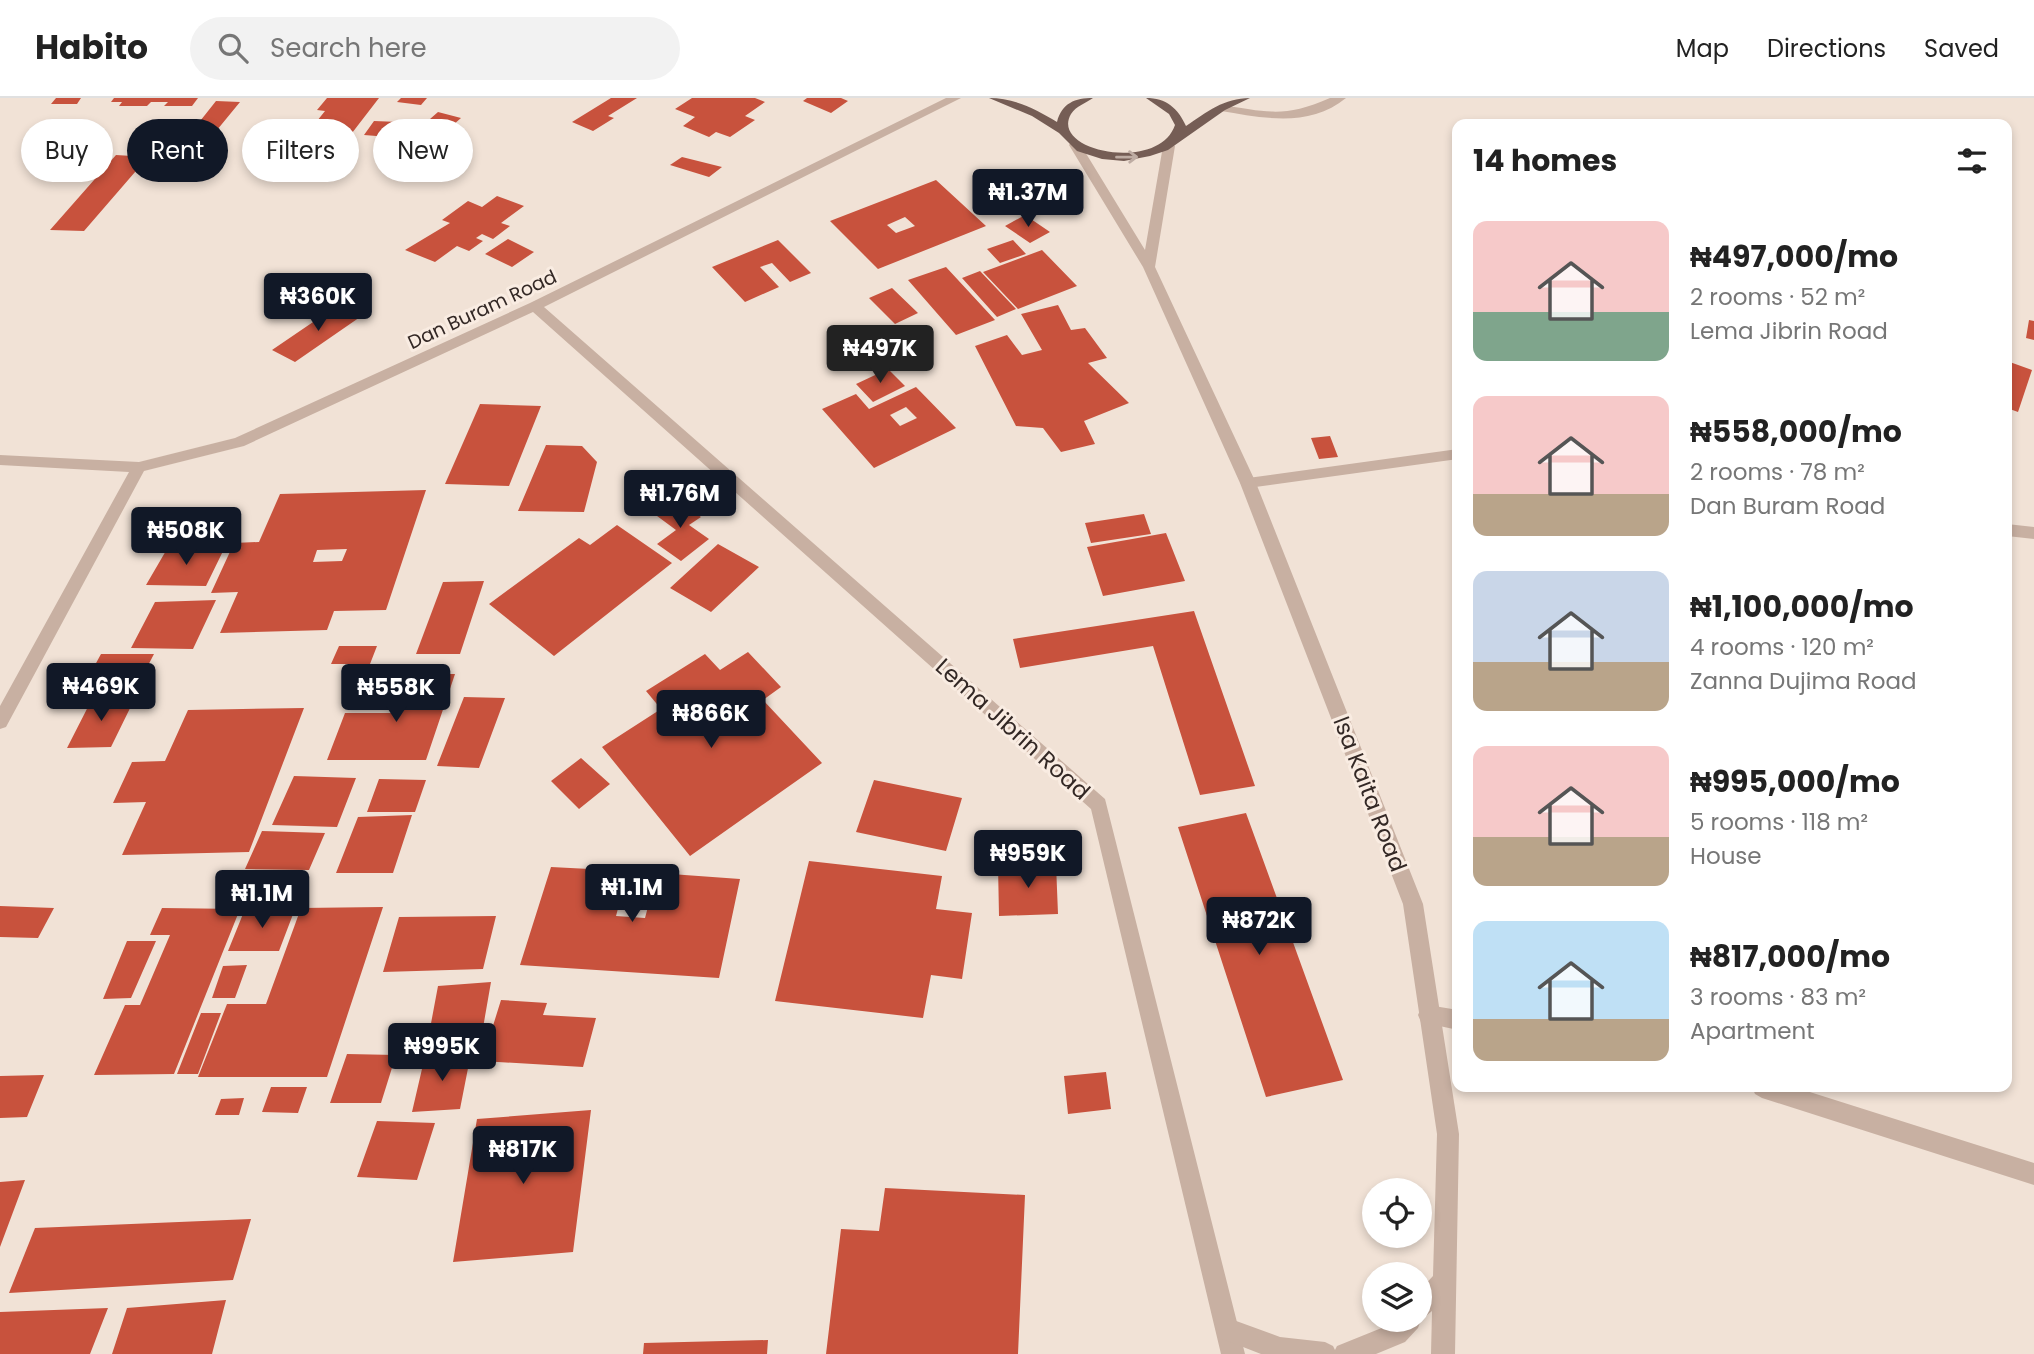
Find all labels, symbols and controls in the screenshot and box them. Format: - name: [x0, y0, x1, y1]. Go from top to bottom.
- search box: [190, 17, 680, 80]
- text: Habito: [35, 24, 148, 71]
- icon: search: [214, 29, 252, 67]
- text: Search here: [270, 30, 427, 66]
- text: Map: [1676, 32, 1729, 65]
- text: Directions: [1767, 32, 1886, 65]
- text: Saved: [1924, 32, 1999, 65]
- chip: Buy: [21, 119, 113, 182]
- chip: Rent: [127, 119, 228, 182]
- chip: Filters: [242, 119, 359, 182]
- chip: New: [373, 119, 473, 182]
- text: 14 homes: [1473, 139, 1617, 182]
- icon: filters: [1953, 142, 1991, 180]
- one-way arrow: [1115, 150, 1138, 164]
- pin: ₦1.37M: [971, 170, 1085, 229]
- text: ₦1.37M: [988, 176, 1068, 208]
- text: ₦497,000/mo: [1690, 235, 1898, 278]
- icon: home: [1529, 249, 1613, 333]
- street label: Dan Buram Road: [403, 263, 561, 356]
- pin: ₦360K: [269, 274, 367, 333]
- text: ₦360K: [280, 280, 356, 312]
- text: 2 rooms · 52 m²: [1690, 281, 1865, 313]
- text: Lema Jibrin Road: [1690, 315, 1888, 347]
- pin: ₦497K: [831, 326, 929, 385]
- text: ₦497K: [843, 332, 917, 364]
- text: ₦558,000/mo: [1690, 410, 1902, 453]
- icon: home: [1529, 424, 1613, 508]
- text: 2 rooms · 78 m²: [1690, 456, 1865, 488]
- pin: ₦1.76M: [623, 470, 737, 530]
- text: ₦1.76M: [640, 477, 720, 509]
- text: Dan Buram Road: [1690, 490, 1885, 522]
- pin: ₦508K: [137, 508, 235, 567]
- text: ₦508K: [147, 514, 225, 546]
- text: ₦1,100,000/mo: [1690, 585, 1914, 628]
- icon: home: [1529, 599, 1613, 683]
- text: 4 rooms · 120 m²: [1690, 631, 1874, 663]
- street label: Lema Jibrin Road: [929, 651, 1097, 807]
- pin: ₦469K: [52, 664, 150, 723]
- pin: ₦558K: [347, 664, 445, 724]
- text: Zanna Dujima Road: [1690, 665, 1917, 697]
- text: ₦469K: [62, 670, 140, 702]
- text: ₦558K: [357, 671, 435, 703]
- pin: ₦866K: [662, 690, 760, 750]
- text: ₦866K: [673, 697, 749, 729]
- street label: Isa Kaita Road: [1326, 712, 1414, 876]
- text: ₦995,000/mo: [1690, 760, 1900, 803]
- icon: home: [1529, 774, 1613, 858]
- text: 5 rooms · 118 m²: [1690, 806, 1868, 838]
- pin: ₦959K: [979, 830, 1077, 890]
- text: ₦959K: [990, 837, 1066, 869]
- text: House: [1690, 840, 1762, 872]
- pin: ₦1.1M: [583, 864, 681, 924]
- pin: ₦1.1M: [213, 870, 311, 930]
- text: ₦1.1M: [601, 871, 663, 903]
- text: ₦1.1M: [231, 877, 293, 909]
- pin: ₦872K: [1210, 898, 1308, 957]
- text: ₦872K: [1223, 904, 1295, 936]
- text: ₦817,000/mo: [1690, 935, 1890, 978]
- icon: home: [1529, 949, 1613, 1033]
- text: 3 rooms · 83 m²: [1690, 981, 1866, 1013]
- text: Apartment: [1690, 1015, 1815, 1047]
- pin: ₦995K: [393, 1024, 491, 1083]
- text: ₦995K: [404, 1030, 480, 1062]
- pin: ₦817K: [474, 1126, 572, 1186]
- text: ₦817K: [489, 1133, 557, 1165]
- map controls: [1362, 1178, 1432, 1332]
- button: locate: [1362, 1178, 1432, 1248]
- button: layers: [1362, 1262, 1432, 1332]

